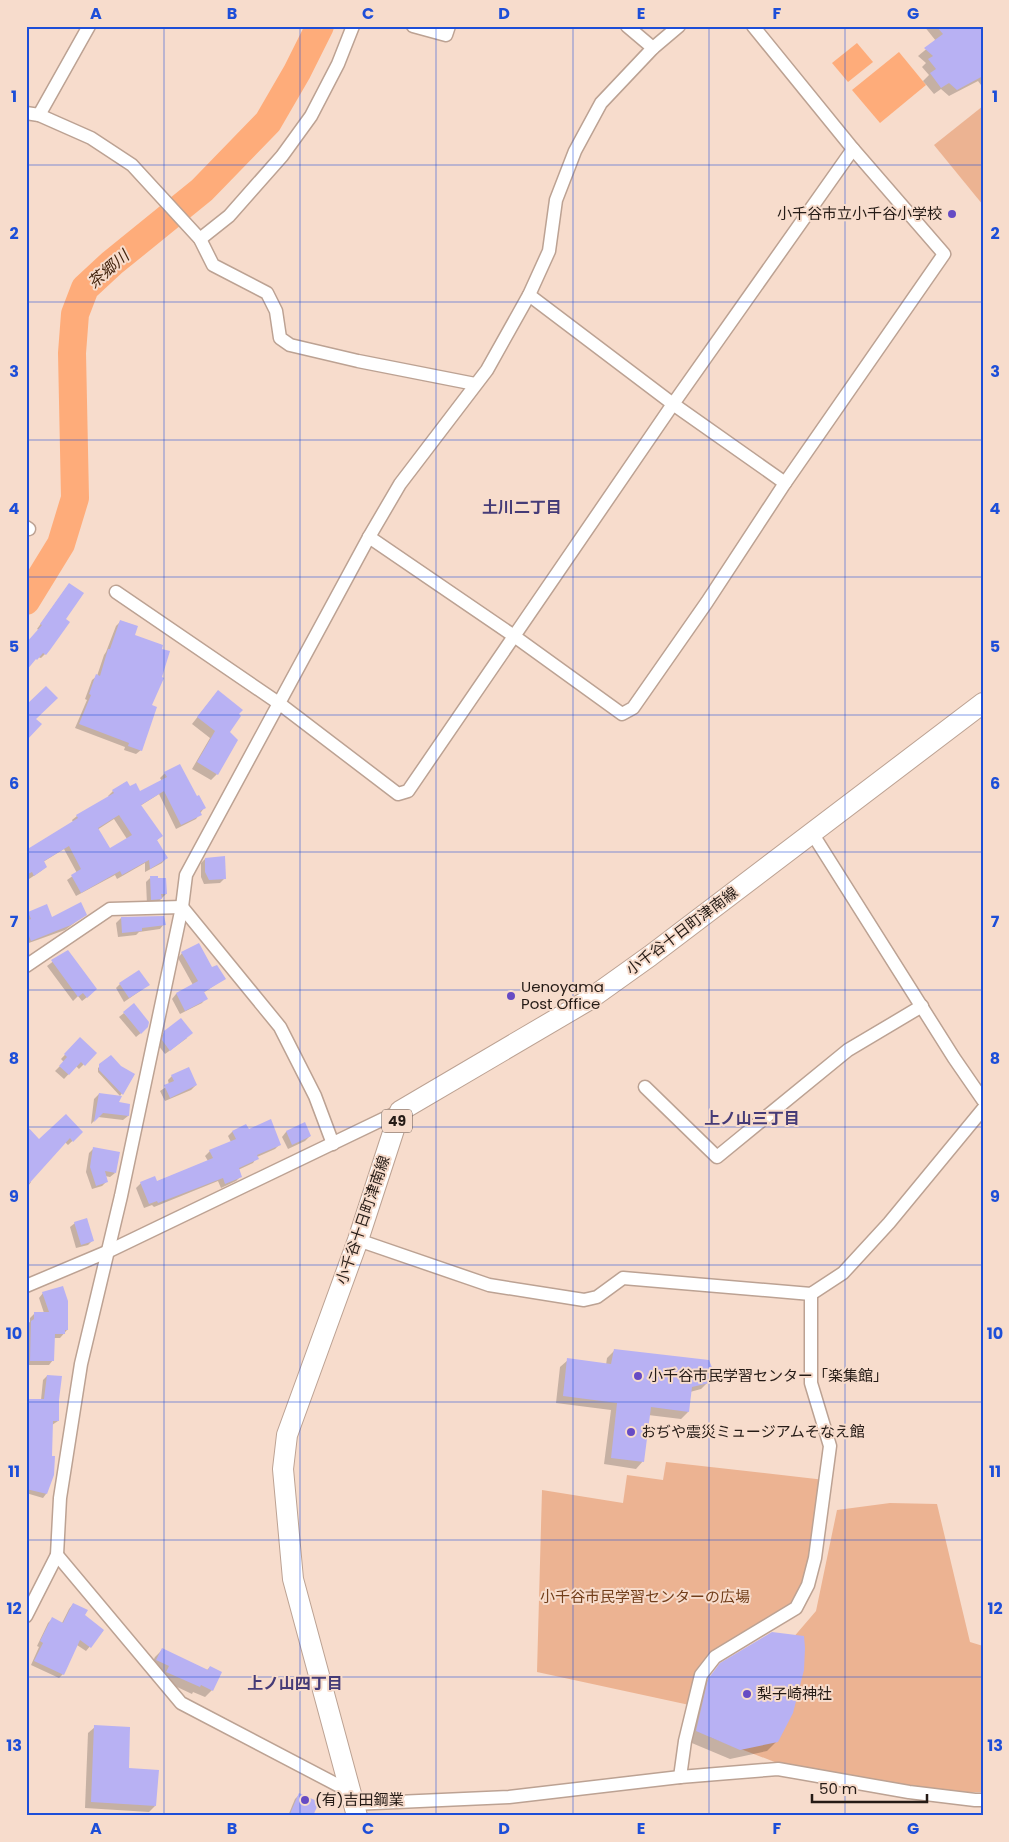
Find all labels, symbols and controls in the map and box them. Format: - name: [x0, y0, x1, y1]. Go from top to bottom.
- text: A: [90, 2, 102, 25]
- text: B: [227, 2, 237, 25]
- text: C: [362, 2, 374, 25]
- text: D: [498, 2, 510, 25]
- text: E: [637, 2, 645, 25]
- text: F: [773, 2, 782, 25]
- text: G: [907, 2, 919, 25]
- text: 1: [11, 85, 17, 108]
- text: 1: [992, 85, 998, 108]
- place label: 小千谷市立小千谷小学校: [777, 203, 942, 224]
- marker: 小千谷市立小千谷小学校: [946, 208, 958, 220]
- text: 2: [9, 222, 19, 245]
- text: 2: [990, 222, 1000, 245]
- water label: 茶郷川: [83, 244, 135, 294]
- text: 3: [9, 360, 19, 383]
- text: 3: [990, 360, 1000, 383]
- district label: 土川二丁目: [482, 496, 562, 519]
- text: 4: [9, 497, 20, 520]
- text: 4: [990, 497, 1001, 520]
- text: 5: [9, 635, 19, 658]
- text: 5: [990, 635, 1000, 658]
- text: 6: [9, 772, 19, 795]
- text: 6: [990, 772, 1000, 795]
- street label: 小千谷十日町津南線: [621, 882, 742, 980]
- text: 7: [10, 910, 19, 933]
- text: 7: [991, 910, 1000, 933]
- place label: Uenoyama Post Office: [521, 976, 604, 1014]
- marker: Uenoyama Post Office: [505, 990, 517, 1002]
- text: 8: [9, 1047, 19, 1070]
- text: 8: [990, 1047, 1000, 1070]
- district label: 上ノ山三丁目: [704, 1107, 800, 1130]
- road number: 49: [382, 1110, 412, 1132]
- street label: 小千谷十日町津南線: [331, 1153, 394, 1287]
- text: 9: [9, 1185, 19, 1208]
- text: 9: [990, 1185, 1000, 1208]
- text: 10: [6, 1322, 22, 1345]
- text: 10: [987, 1322, 1003, 1345]
- place label: 小千谷市民学習センター「楽集館」: [648, 1365, 888, 1386]
- marker: 小千谷市民学習センター「楽集館」: [632, 1370, 644, 1382]
- place label: おぢや震災ミュージアムそなえ館: [641, 1421, 865, 1442]
- marker: おぢや震災ミュージアムそなえ館: [625, 1426, 637, 1438]
- text: 11: [8, 1460, 20, 1483]
- text: 11: [989, 1460, 1001, 1483]
- park label: 小千谷市民学習センターの広場: [540, 1586, 750, 1607]
- text: 12: [6, 1597, 22, 1620]
- text: 12: [987, 1597, 1003, 1620]
- district label: 上ノ山四丁目: [247, 1672, 343, 1695]
- place label: 梨子崎神社: [757, 1683, 832, 1704]
- marker: 梨子崎神社: [741, 1688, 753, 1700]
- text: 13: [6, 1734, 22, 1757]
- text: 13: [987, 1734, 1003, 1757]
- scale bar: [812, 1772, 926, 1804]
- text: 50 m: [819, 1778, 857, 1799]
- place label: (有)吉田鋼業: [315, 1789, 404, 1810]
- marker: (有)吉田鋼業: [299, 1794, 311, 1806]
- text: A: [90, 1817, 102, 1840]
- text: B: [227, 1817, 237, 1840]
- text: C: [362, 1817, 374, 1840]
- text: D: [498, 1817, 510, 1840]
- text: E: [637, 1817, 645, 1840]
- text: F: [773, 1817, 782, 1840]
- text: G: [907, 1817, 919, 1840]

